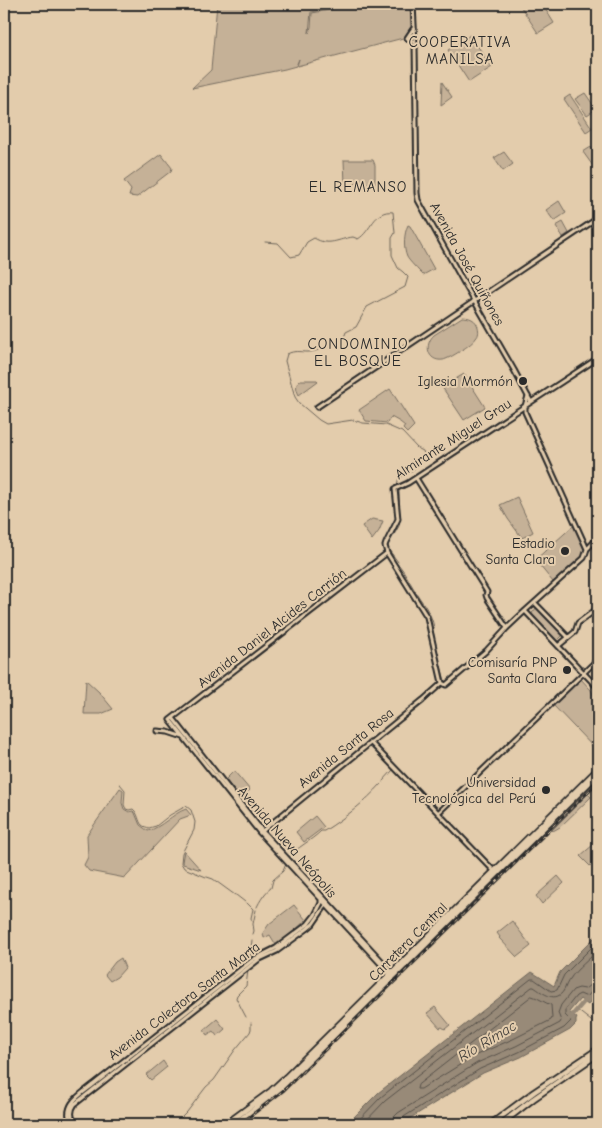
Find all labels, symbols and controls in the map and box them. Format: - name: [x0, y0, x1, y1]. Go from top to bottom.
- district label: COOPERATIVA MANILSA: [408, 33, 512, 68]
- district label: EL REMANSO: [309, 178, 407, 196]
- street label: Avenida José Quiñones: [426, 199, 508, 329]
- district label: CONDOMINIO EL BOSQUE: [307, 335, 409, 370]
- place label: Iglesia Mormón: [418, 373, 513, 390]
- marker: Iglesia Mormón: [517, 375, 529, 387]
- street label: Almirante Miguel Grau: [392, 395, 514, 483]
- place label: Estadio Santa Clara: [485, 535, 555, 568]
- marker: Estadio Santa Clara: [559, 545, 571, 557]
- street label: Avenida Daniel Alcides Carrión: [194, 565, 350, 691]
- place label: Comisaría PNP Santa Clara: [468, 654, 557, 687]
- marker: Comisaría PNP Santa Clara: [561, 664, 573, 676]
- street label: Avenida Santa Rosa: [295, 704, 397, 792]
- place label: Universidad Tecnológica del Perú: [412, 774, 536, 807]
- street label: Avenida Nueva Neópolis: [234, 783, 340, 901]
- marker: Universidad Tecnológica del Perú: [540, 784, 552, 796]
- street label: Carretera Central: [365, 899, 451, 985]
- street label: Avenida Colectora Santa Marta: [105, 938, 263, 1064]
- water label: Río Rímac: [455, 1017, 519, 1065]

